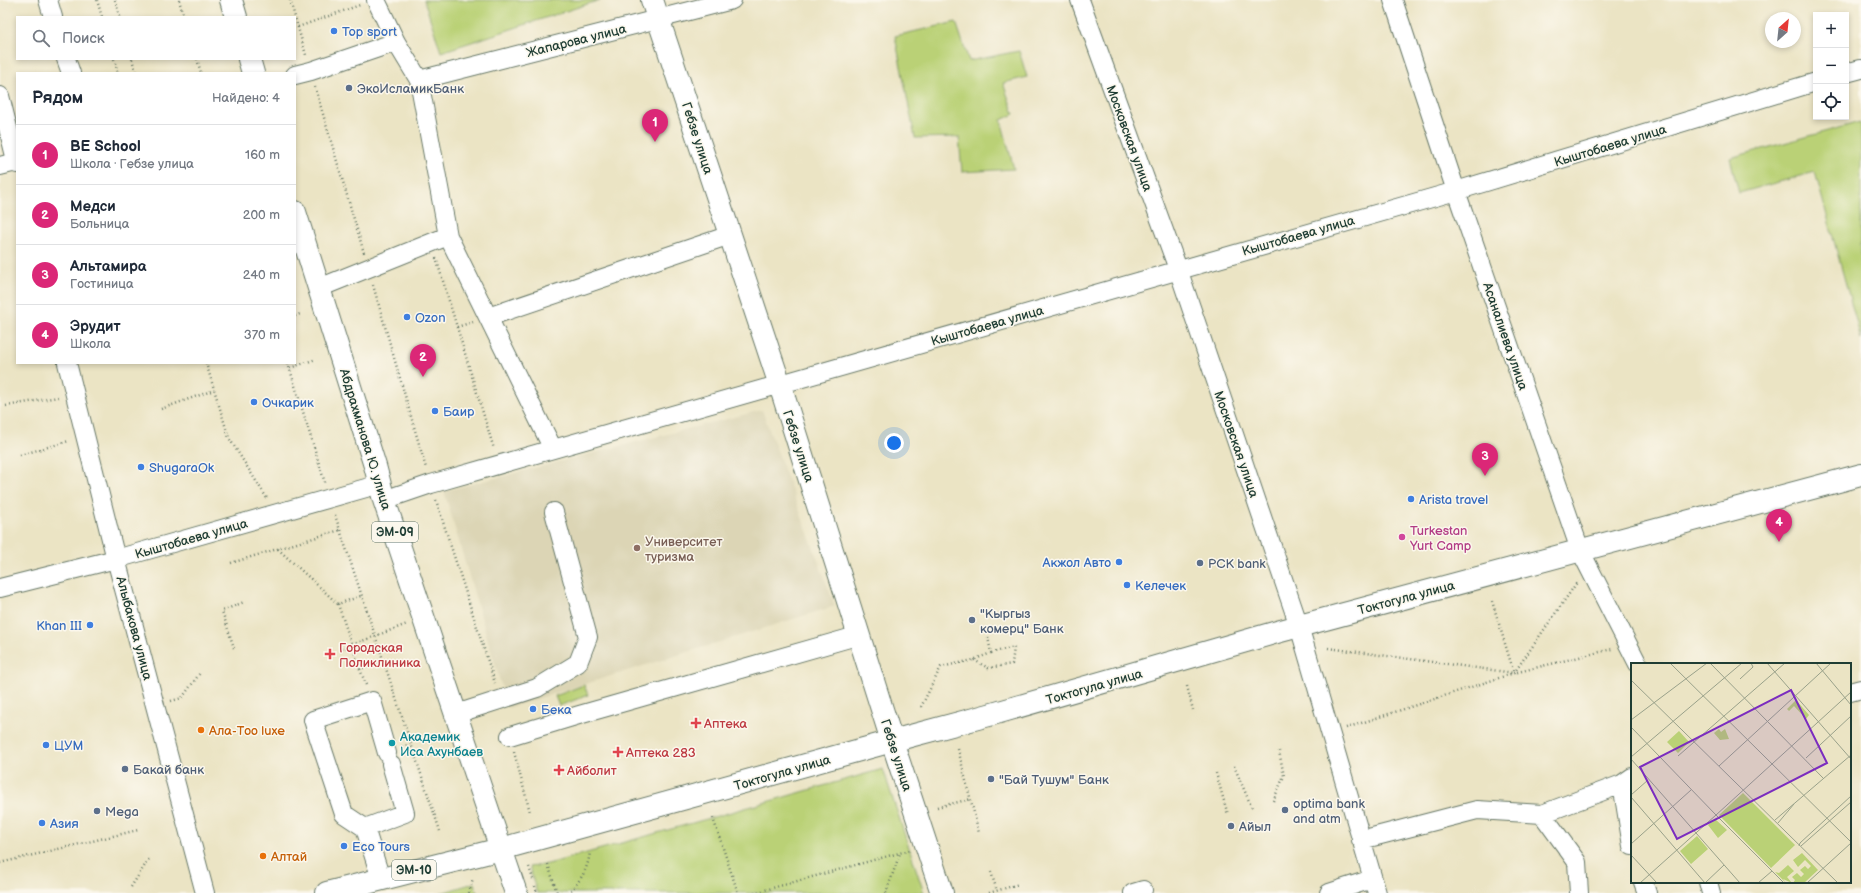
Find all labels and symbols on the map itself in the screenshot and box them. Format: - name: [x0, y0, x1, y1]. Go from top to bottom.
- north arrow: [1765, 12, 1801, 48]
- street label: Жапарова улица: [525, 21, 628, 61]
- place label: Top sport: [342, 24, 397, 40]
- marker: Top sport: [329, 26, 339, 36]
- place label: ЭкоИсламикБанк: [357, 81, 464, 97]
- marker: ЭкоИсламикБанк: [344, 83, 354, 93]
- street label: Московская улица: [1102, 83, 1156, 194]
- street label: Гебзе улица: [678, 100, 716, 177]
- pin: 1: [642, 109, 668, 142]
- street label: Кыштобаева улица: [1552, 121, 1669, 171]
- street label: Кыштобаева улица: [1240, 212, 1357, 260]
- street label: Асаналиева улица: [1479, 279, 1531, 393]
- street label: Кыштобаева улица: [929, 302, 1046, 350]
- place label: Ozon: [415, 310, 445, 326]
- marker: Ozon: [402, 312, 412, 322]
- pin: 2: [410, 344, 436, 377]
- street label: Абдрахманова Ю. улица: [336, 366, 394, 512]
- street label: Московская улица: [1210, 389, 1262, 500]
- place label: Очкарик: [262, 395, 314, 411]
- marker: Очкарик: [249, 397, 259, 407]
- place label: Баир: [443, 404, 475, 420]
- marker: Баир: [430, 406, 440, 416]
- street label: Гебзе улица: [779, 408, 817, 485]
- your location: [884, 433, 904, 453]
- pin: 3: [1472, 443, 1498, 476]
- place label: ShugaraOk: [149, 460, 215, 476]
- marker: ShugaraOk: [136, 462, 146, 472]
- place label: Arista travel: [1419, 492, 1488, 508]
- marker: Arista travel: [1406, 494, 1416, 504]
- pin: 4: [1766, 509, 1792, 542]
- street label: Кыштобаева улица: [133, 515, 250, 563]
- road number: ЭМ-09: [372, 522, 418, 542]
- place label: Turkestan Yurt Camp: [1409, 523, 1471, 554]
- marker: Turkestan Yurt Camp: [1397, 532, 1407, 542]
- place label: Университет туризма: [645, 534, 722, 565]
- marker: Университет туризма: [632, 543, 642, 553]
- place label: Акжол Авто: [1042, 555, 1111, 571]
- place label: PCK bank: [1208, 556, 1266, 572]
- marker: Акжол Авто: [1114, 557, 1124, 567]
- marker: PCK bank: [1195, 558, 1205, 568]
- street label: Алыбакова улица: [112, 574, 156, 682]
- street label: Токтогула улица: [1356, 577, 1457, 619]
- place label: Келечек: [1135, 578, 1186, 594]
- marker: Келечек: [1122, 580, 1132, 590]
- place label: "Кыргыз комерц" Банк: [980, 606, 1064, 637]
- marker: "Кыргыз комерц" Банк: [967, 615, 977, 625]
- place label: Khan III: [36, 618, 82, 634]
- marker: Khan III: [85, 620, 95, 630]
- place label: Городская Поликлиника: [339, 640, 421, 671]
- marker: Городская Поликлиника: [324, 648, 336, 660]
- inset map: [1631, 663, 1851, 883]
- street label: Токтогула улица: [1044, 665, 1145, 708]
- place label: Бека: [541, 702, 572, 718]
- marker: Бека: [528, 704, 538, 714]
- place label: Аптека: [703, 716, 747, 732]
- street label: Гебзе улица: [877, 717, 915, 794]
- marker: Аптека: [691, 718, 701, 728]
- place label: Ала-Тоо luxe: [208, 723, 285, 739]
- marker: Ала-Тоо luxe: [196, 725, 206, 735]
- place label: Академик Иса Ахунбаев: [399, 729, 483, 760]
- place label: ЦУМ: [54, 738, 83, 754]
- marker: Академик Иса Ахунбаев: [387, 738, 397, 748]
- marker: ЦУМ: [41, 740, 51, 750]
- place label: Аптека 283: [625, 745, 696, 761]
- marker: Аптека 283: [613, 747, 623, 757]
- street label: Токтогула улица: [732, 751, 833, 794]
- place label: Бакай банк: [133, 762, 204, 778]
- place label: Айболит: [566, 763, 617, 779]
- marker: Бакай банк: [120, 764, 130, 774]
- marker: Айболит: [554, 765, 564, 775]
- place label: "Бай Тушум" Банк: [999, 772, 1109, 788]
- marker: "Бай Тушум" Банк: [986, 774, 996, 784]
- place label: optima bank and atm: [1293, 796, 1365, 827]
- place label: Mega: [105, 804, 139, 820]
- marker: optima bank and atm: [1280, 805, 1290, 815]
- marker: Mega: [92, 806, 102, 816]
- place label: Азия: [49, 816, 79, 832]
- marker: Азия: [37, 818, 47, 828]
- place label: Айыл: [1238, 819, 1271, 835]
- marker: Айыл: [1226, 821, 1236, 831]
- place label: Eco Tours: [352, 839, 411, 855]
- marker: Eco Tours: [339, 841, 349, 851]
- place label: Алтай: [270, 849, 307, 865]
- marker: Алтай: [258, 851, 268, 861]
- road number: ЭМ-10: [392, 860, 436, 880]

